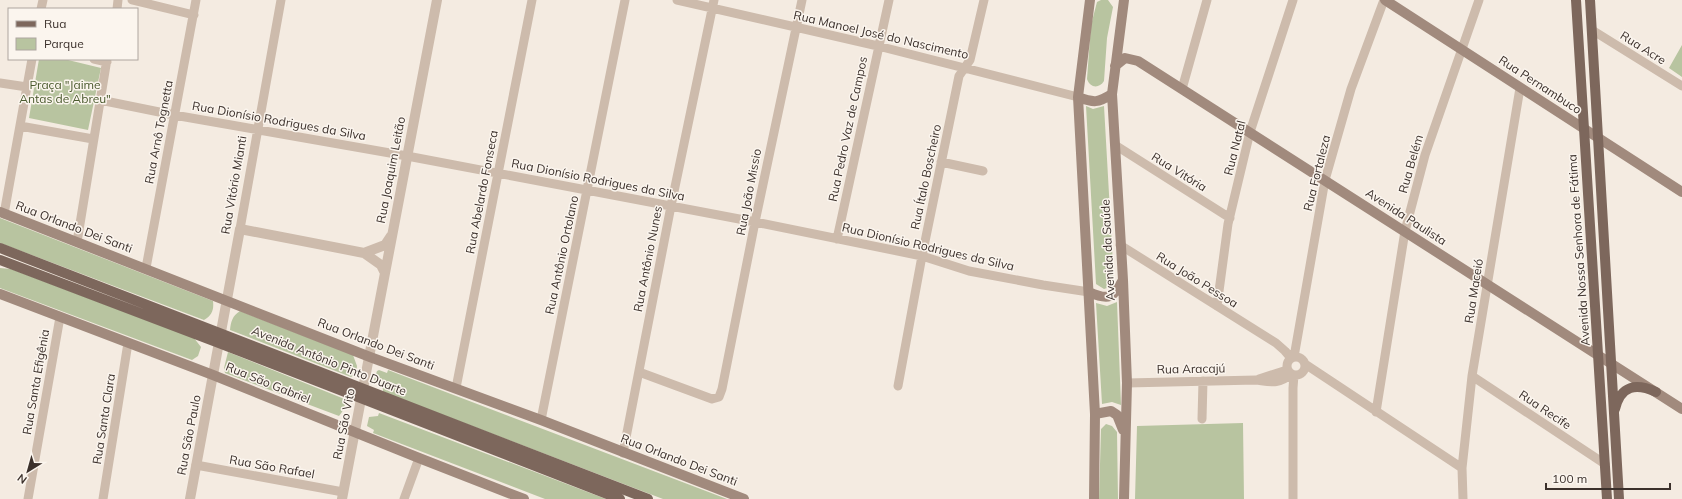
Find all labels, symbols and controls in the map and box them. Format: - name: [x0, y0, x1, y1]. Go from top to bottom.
- street label: Rua Manoel José do Nascimento: [792, 7, 970, 62]
- legend: [8, 8, 138, 60]
- text: Rua: [44, 16, 66, 31]
- street label: Rua Acre: [1618, 28, 1669, 67]
- text: Parque: [44, 36, 84, 51]
- street label: Rua Pernambuco: [1496, 52, 1585, 117]
- street label: Rua Pedro Vaz de Campos: [825, 55, 870, 203]
- park label: Praça "Jaime Antas de Abreu": [19, 77, 111, 106]
- street label: Rua Arnô Tognetta: [141, 79, 176, 185]
- street label: Rua Dionísio Rodrigues da Silva: [191, 98, 367, 143]
- street label: Rua Joaquim Leitão: [373, 115, 408, 225]
- street label: Rua Natal: [1220, 119, 1249, 177]
- street label: Rua Ítalo Boscheiro: [907, 123, 944, 231]
- street label: Rua Abelardo Fonseca: [462, 129, 501, 255]
- street label: Rua Fortaleza: [1300, 133, 1333, 212]
- street label: Rua Belém: [1395, 133, 1426, 195]
- street label: Rua Vitório Mianti: [217, 135, 250, 235]
- street label: Rua João Missio: [733, 147, 764, 237]
- street label: Rua Vitória: [1149, 149, 1210, 194]
- street label: Avenida Nossa Senhora de Fátima: [1564, 154, 1593, 346]
- street label: Rua Dionísio Rodrigues da Silva: [510, 155, 686, 204]
- street label: Avenida Paulista: [1363, 185, 1450, 248]
- street label: Rua Antônio Ortolano: [542, 194, 581, 316]
- street label: Rua Orlando Dei Santi: [14, 197, 135, 256]
- street label: Avenida da Saúde: [1097, 199, 1118, 301]
- street label: Rua Antônio Nunes: [630, 205, 665, 313]
- street label: Rua Dionísio Rodrigues da Silva: [841, 219, 1016, 274]
- street label: Rua João Pessoa: [1154, 248, 1241, 311]
- street label: Rua Maceió: [1461, 257, 1486, 324]
- street label: Rua Orlando Dei Santi: [316, 314, 437, 373]
- street label: Avenida Antônio Pinto Duarte: [250, 323, 409, 399]
- street label: Rua Santa Efigênia: [19, 328, 52, 436]
- street label: Rua São Gabriel: [224, 359, 313, 406]
- street label: Rua Aracajú: [1156, 360, 1225, 377]
- street label: Rua Santa Clara: [89, 373, 118, 465]
- street label: Rua São Vito: [329, 387, 358, 461]
- street label: Rua Recife: [1516, 387, 1574, 432]
- street label: Rua São Paulo: [173, 393, 204, 476]
- street label: Rua Orlando Dei Santi: [619, 430, 740, 489]
- north arrow: [8, 451, 48, 491]
- street label: Rua São Rafael: [228, 452, 316, 481]
- scale bar: [1546, 465, 1670, 491]
- text: N: [14, 471, 30, 487]
- text: 100 m: [1552, 471, 1587, 486]

